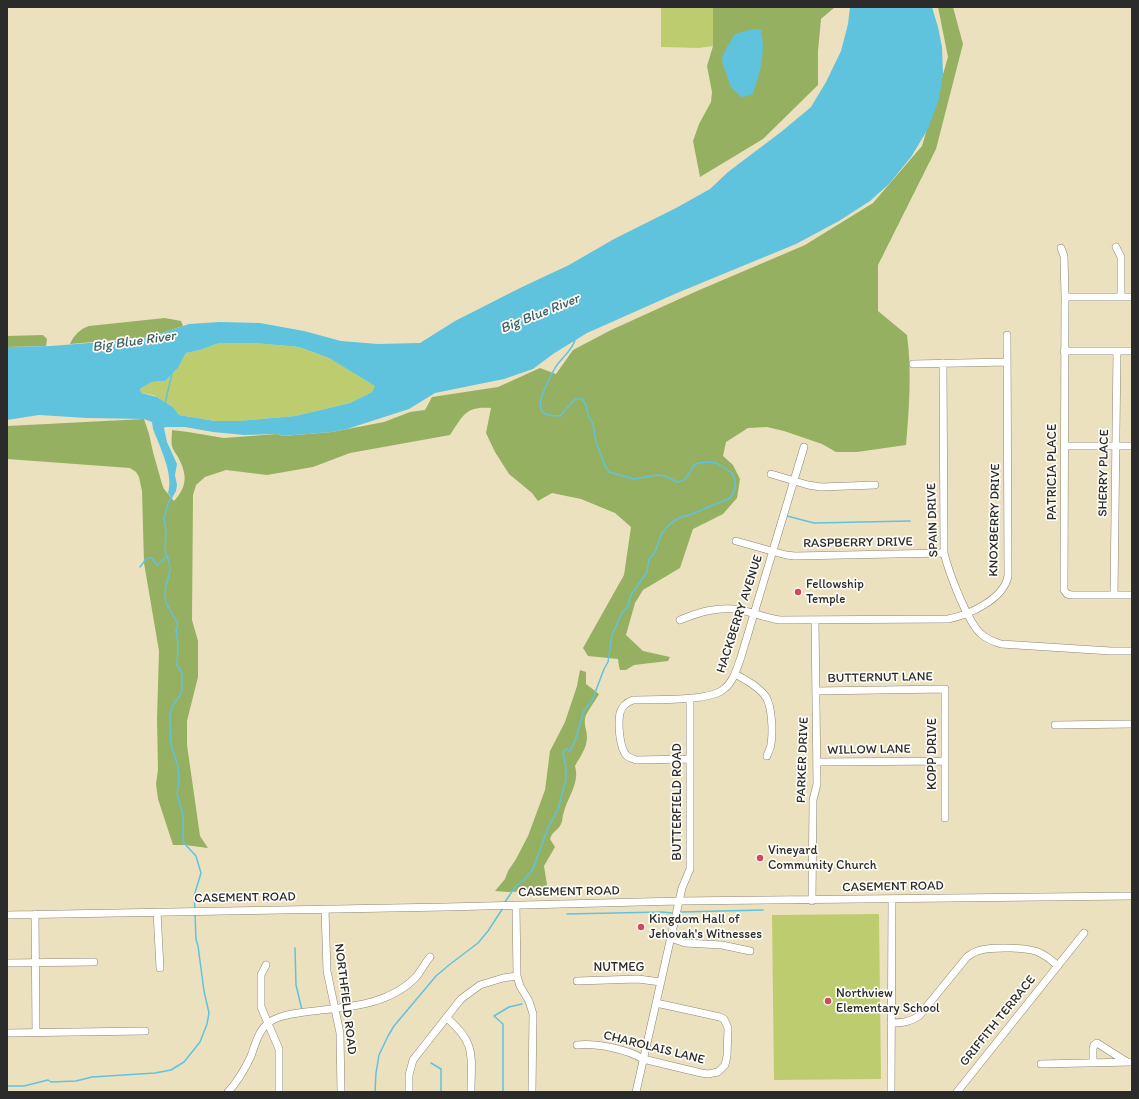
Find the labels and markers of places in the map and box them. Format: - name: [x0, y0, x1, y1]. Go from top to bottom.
- place label: Fellowship Temple: [806, 577, 864, 608]
- marker: Fellowship Temple: [793, 587, 803, 597]
- place label: Vineyard Community Church: [768, 843, 877, 874]
- marker: Vineyard Community Church: [755, 853, 765, 863]
- place label: Kingdom Hall of Jehovah's Witnesses: [649, 912, 762, 943]
- marker: Kingdom Hall of Jehovah's Witnesses: [636, 922, 646, 932]
- place label: Northview Elementary School: [836, 986, 940, 1017]
- marker: Northview Elementary School: [823, 996, 833, 1006]

